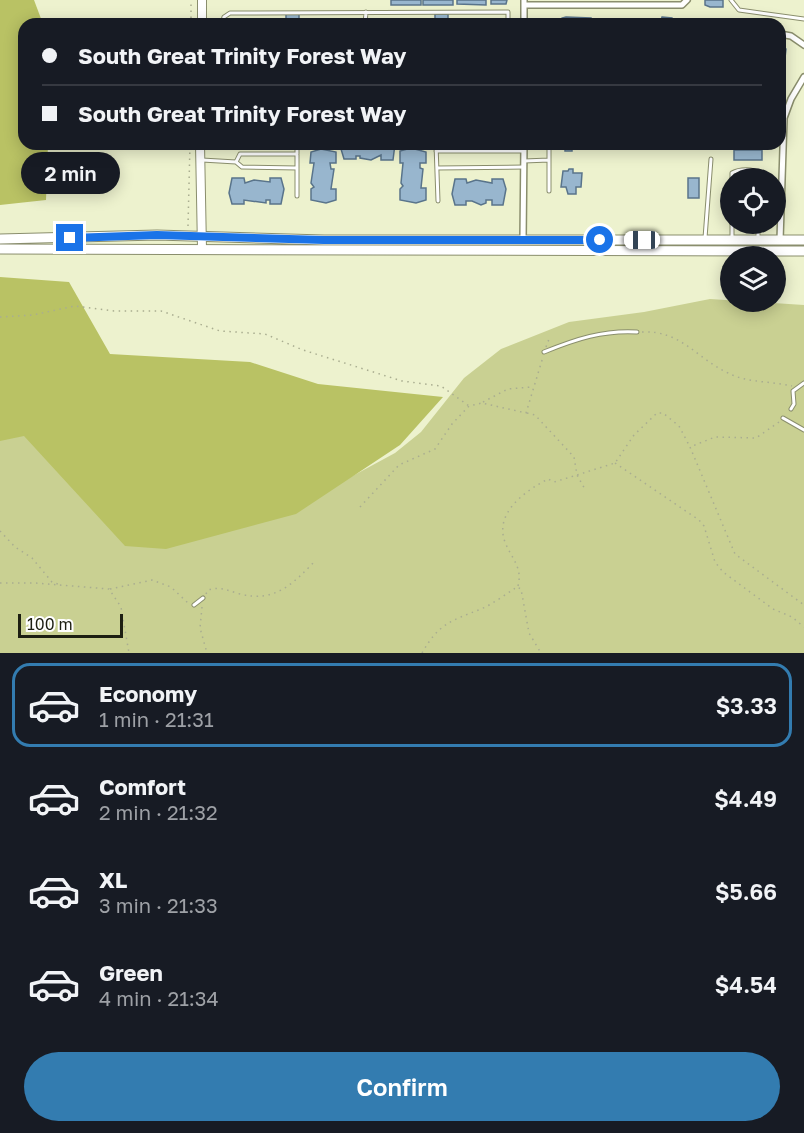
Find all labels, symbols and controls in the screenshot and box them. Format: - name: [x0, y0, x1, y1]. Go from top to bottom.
- text: South Great Trinity Forest Way: [78, 42, 407, 69]
- text: South Great Trinity Forest Way: [78, 100, 407, 127]
- callout: 2 min: [20, 151, 119, 193]
- text: 2 min: [45, 161, 97, 185]
- map controls: [720, 168, 786, 312]
- button: locate: [720, 168, 786, 234]
- route end: [56, 224, 83, 251]
- route start: [586, 226, 613, 253]
- car: [624, 231, 660, 249]
- button: layers: [720, 246, 786, 312]
- scale bar: [18, 611, 123, 638]
- text: 100 m: [27, 614, 73, 634]
- icon: car: [27, 678, 81, 732]
- text: Economy: [99, 680, 197, 707]
- text: $3.33: [716, 692, 777, 719]
- text: 1 min · 21:31: [99, 707, 214, 731]
- icon: car: [27, 771, 81, 825]
- text: Comfort: [99, 773, 186, 800]
- text: $4.49: [714, 785, 777, 812]
- text: 2 min · 21:32: [99, 800, 218, 824]
- icon: car: [27, 864, 81, 918]
- text: XL: [99, 866, 127, 893]
- text: $5.66: [715, 878, 777, 905]
- text: 3 min · 21:33: [99, 893, 218, 917]
- icon: car: [27, 957, 81, 1011]
- text: Green: [99, 959, 163, 986]
- text: $4.54: [715, 971, 777, 998]
- text: 4 min · 21:34: [99, 986, 219, 1010]
- button: Confirm: [24, 1052, 780, 1121]

